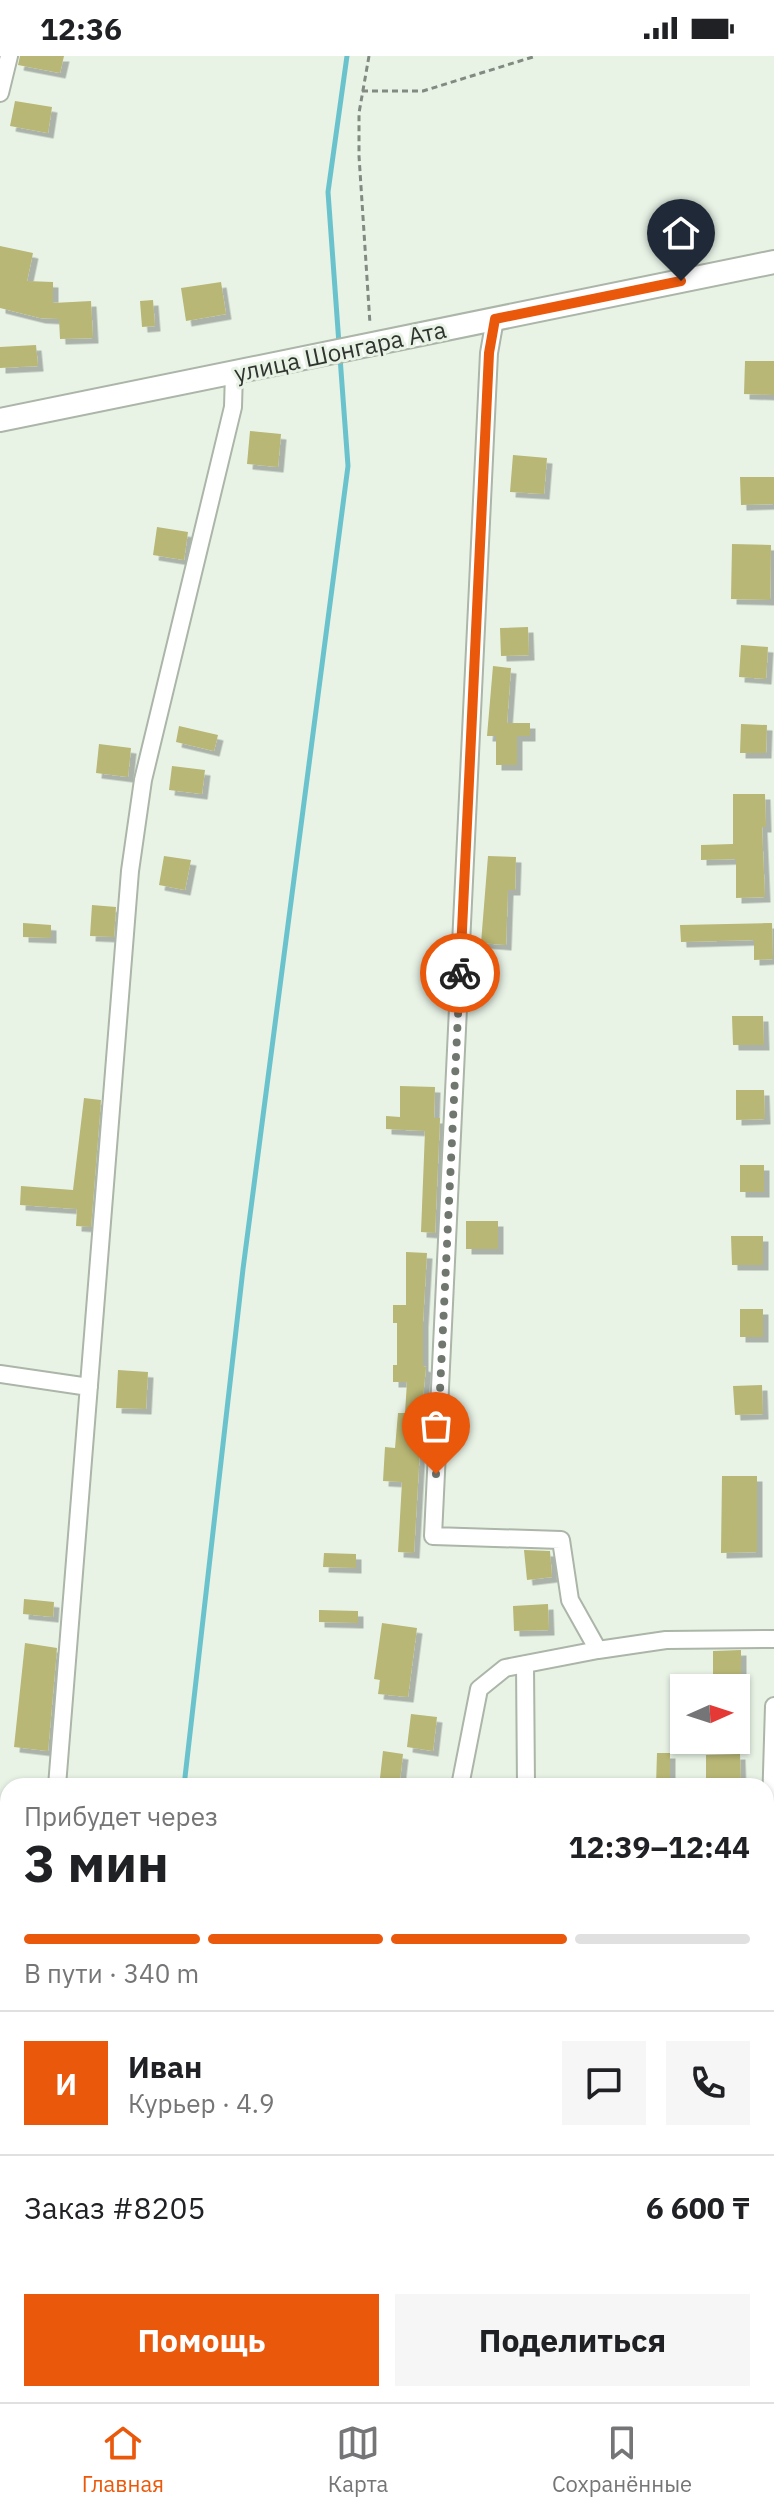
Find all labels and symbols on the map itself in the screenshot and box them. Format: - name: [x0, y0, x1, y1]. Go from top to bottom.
- pin: [647, 199, 715, 281]
- street label: улица Шонгара Ата: [231, 313, 449, 389]
- courier: [420, 933, 500, 1013]
- pin: [402, 1392, 470, 1474]
- north arrow: [670, 1674, 750, 1754]

